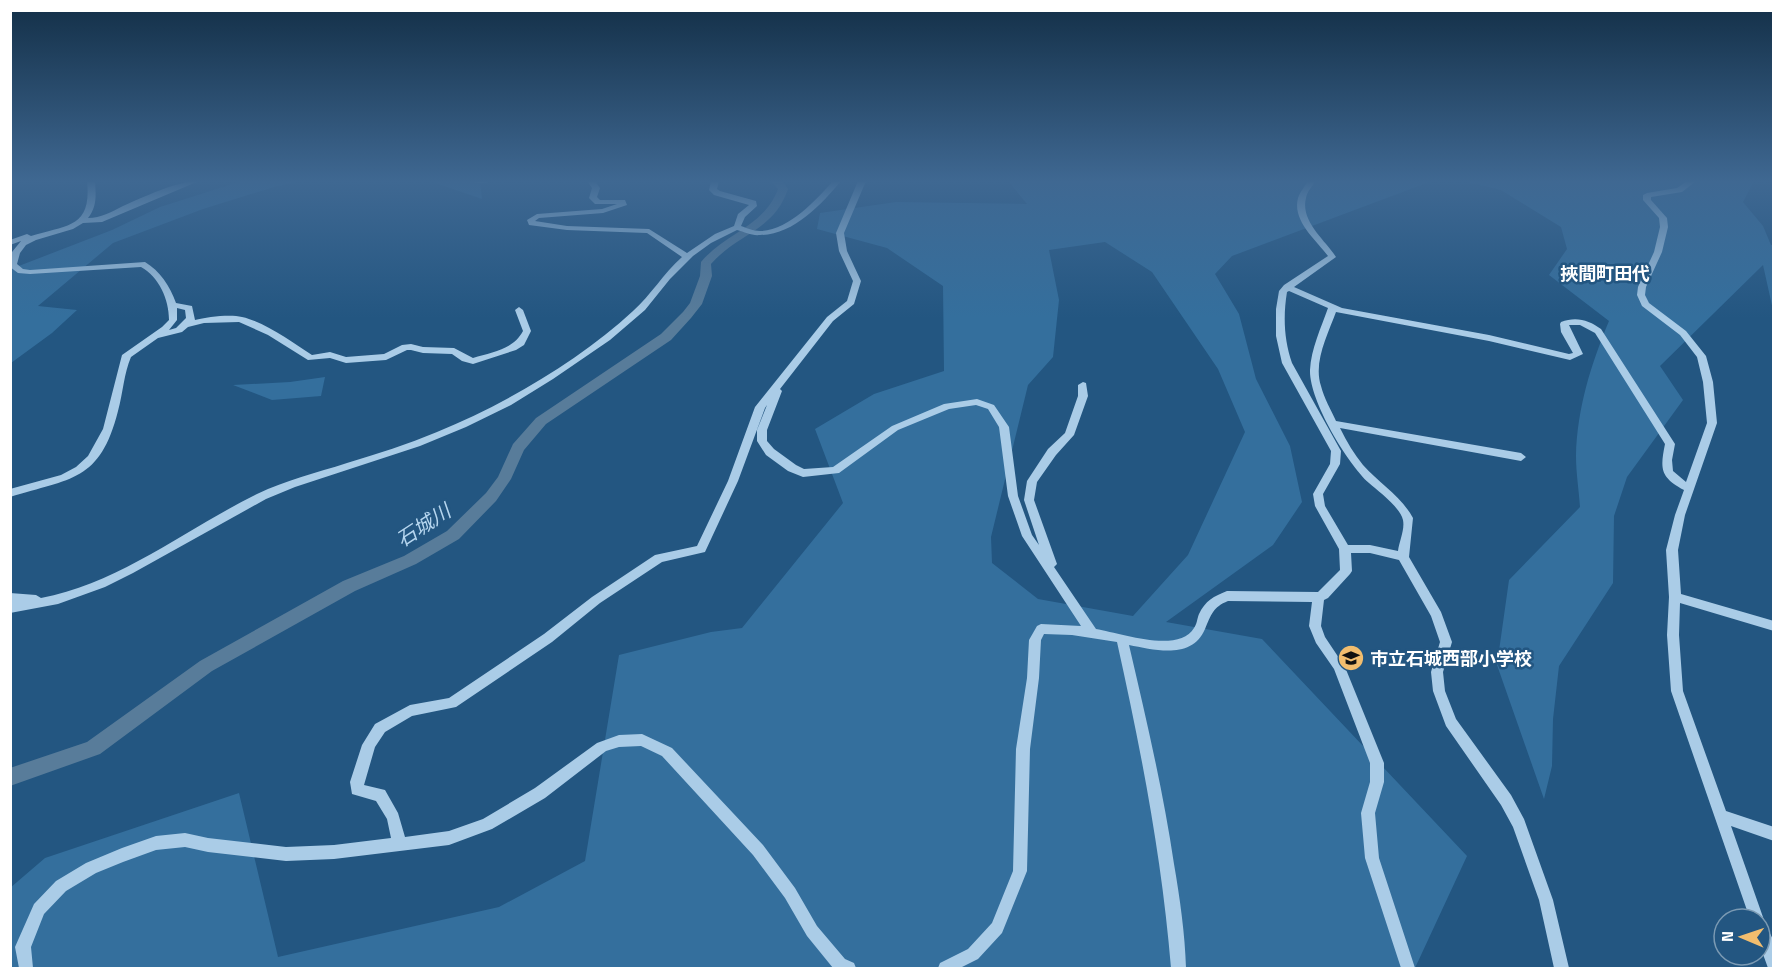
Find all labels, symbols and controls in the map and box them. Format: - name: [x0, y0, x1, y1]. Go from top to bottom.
- district label: 挾間町田代: [1560, 260, 1650, 287]
- water label: 石城川: [389, 495, 458, 554]
- school or university icon: 市立石城西部小学校: [1336, 643, 1366, 673]
- place label: 市立石城西部小学校: [1370, 645, 1532, 672]
- north arrow: [1712, 907, 1772, 967]
- text: N: [1715, 931, 1739, 942]

